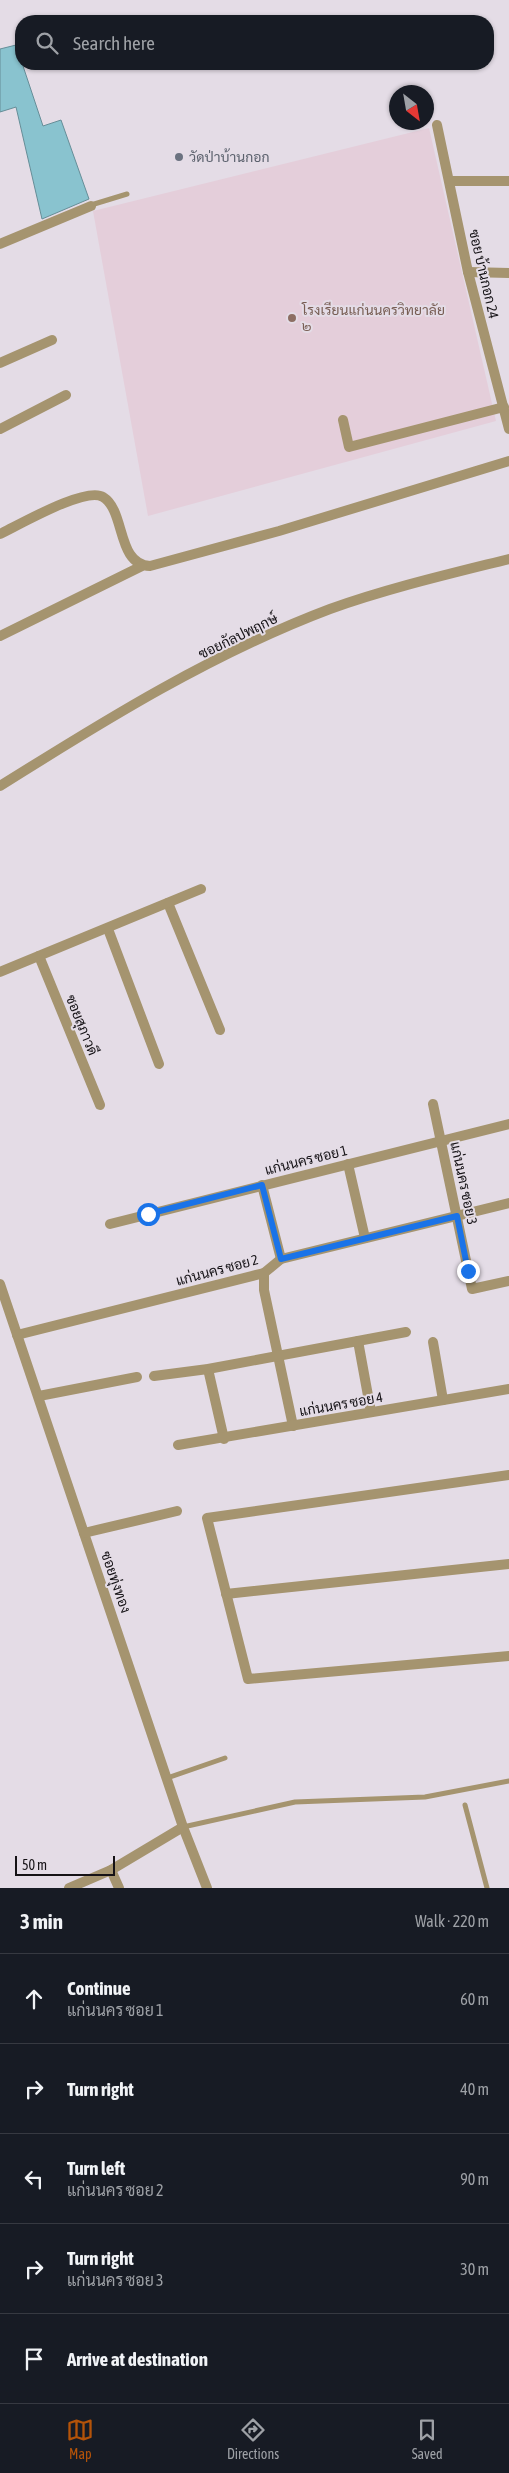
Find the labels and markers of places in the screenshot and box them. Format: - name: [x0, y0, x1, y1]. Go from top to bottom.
- place label: วัดป่าบ้านกอก: [189, 148, 270, 165]
- marker: วัดป่าบ้านกอก: [173, 151, 185, 163]
- place label: โรงเรียนแก่นนครวิทยาลัย ๒: [301, 301, 445, 334]
- marker: โรงเรียนแก่นนครวิทยาลัย ๒: [286, 312, 298, 324]

